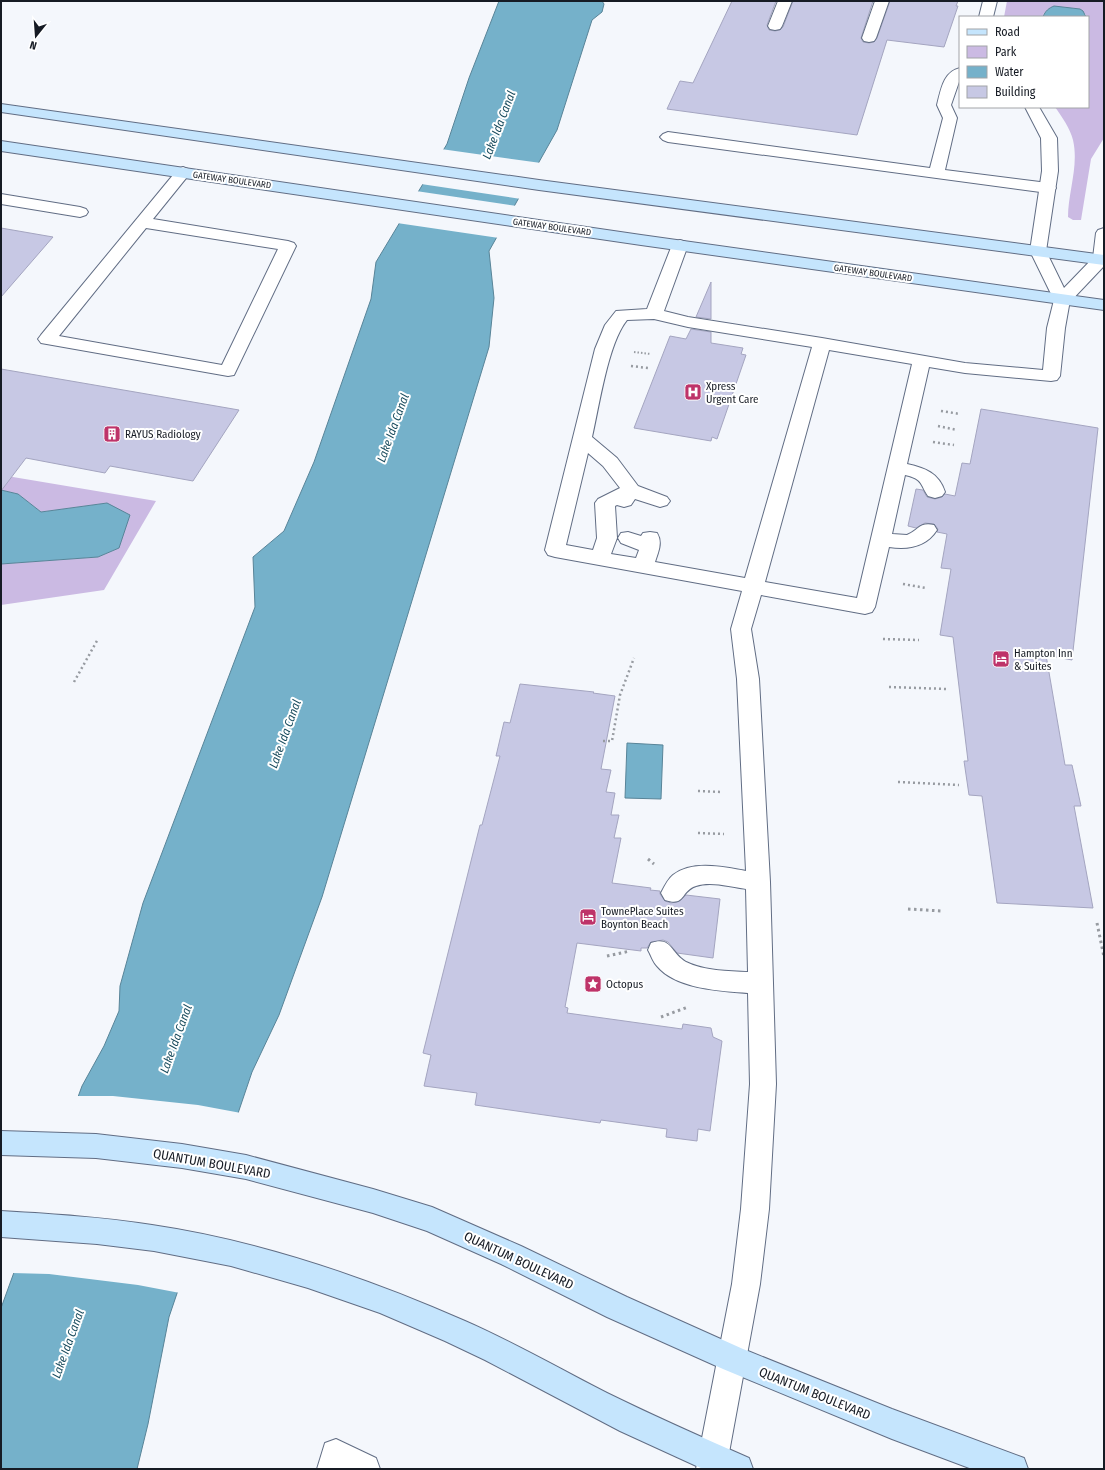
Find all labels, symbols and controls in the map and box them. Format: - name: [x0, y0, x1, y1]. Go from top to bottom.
- north arrow: [16, 16, 56, 56]
- legend: [959, 16, 1089, 108]
- text: Road: [995, 25, 1020, 39]
- text: N: [28, 38, 38, 52]
- text: Park: [995, 45, 1017, 59]
- text: Water: [995, 65, 1024, 79]
- text: Building: [995, 85, 1036, 99]
- water label: Lake Ida Canal: [480, 89, 518, 161]
- street label: GATEWAY BOULEVARD: [192, 170, 272, 190]
- street label: GATEWAY BOULEVARD: [512, 217, 592, 237]
- street label: GATEWAY BOULEVARD: [833, 263, 913, 283]
- place label: Xpress Urgent Care: [706, 380, 758, 406]
- hospital icon: Xpress Urgent Care: [683, 382, 703, 402]
- water label: Lake Ida Canal: [374, 392, 412, 464]
- building icon: RAYUS Radiology: [102, 424, 122, 444]
- place label: RAYUS Radiology: [125, 428, 201, 441]
- place label: Hampton Inn & Suites: [1014, 647, 1072, 673]
- hotel icon: Hampton Inn & Suites: [991, 649, 1011, 669]
- water label: Lake Ida Canal: [266, 698, 304, 770]
- place label: TownePlace Suites Boynton Beach: [601, 905, 684, 931]
- hotel icon: TownePlace Suites Boynton Beach: [578, 907, 598, 927]
- place icon: Octopus: [583, 974, 603, 994]
- place label: Octopus: [606, 978, 643, 991]
- water label: Lake Ida Canal: [157, 1003, 195, 1075]
- street label: QUANTUM BOULEVARD: [152, 1146, 272, 1181]
- street label: QUANTUM BOULEVARD: [462, 1228, 576, 1292]
- water label: Lake Ida Canal: [49, 1308, 87, 1380]
- street label: QUANTUM BOULEVARD: [757, 1364, 873, 1423]

